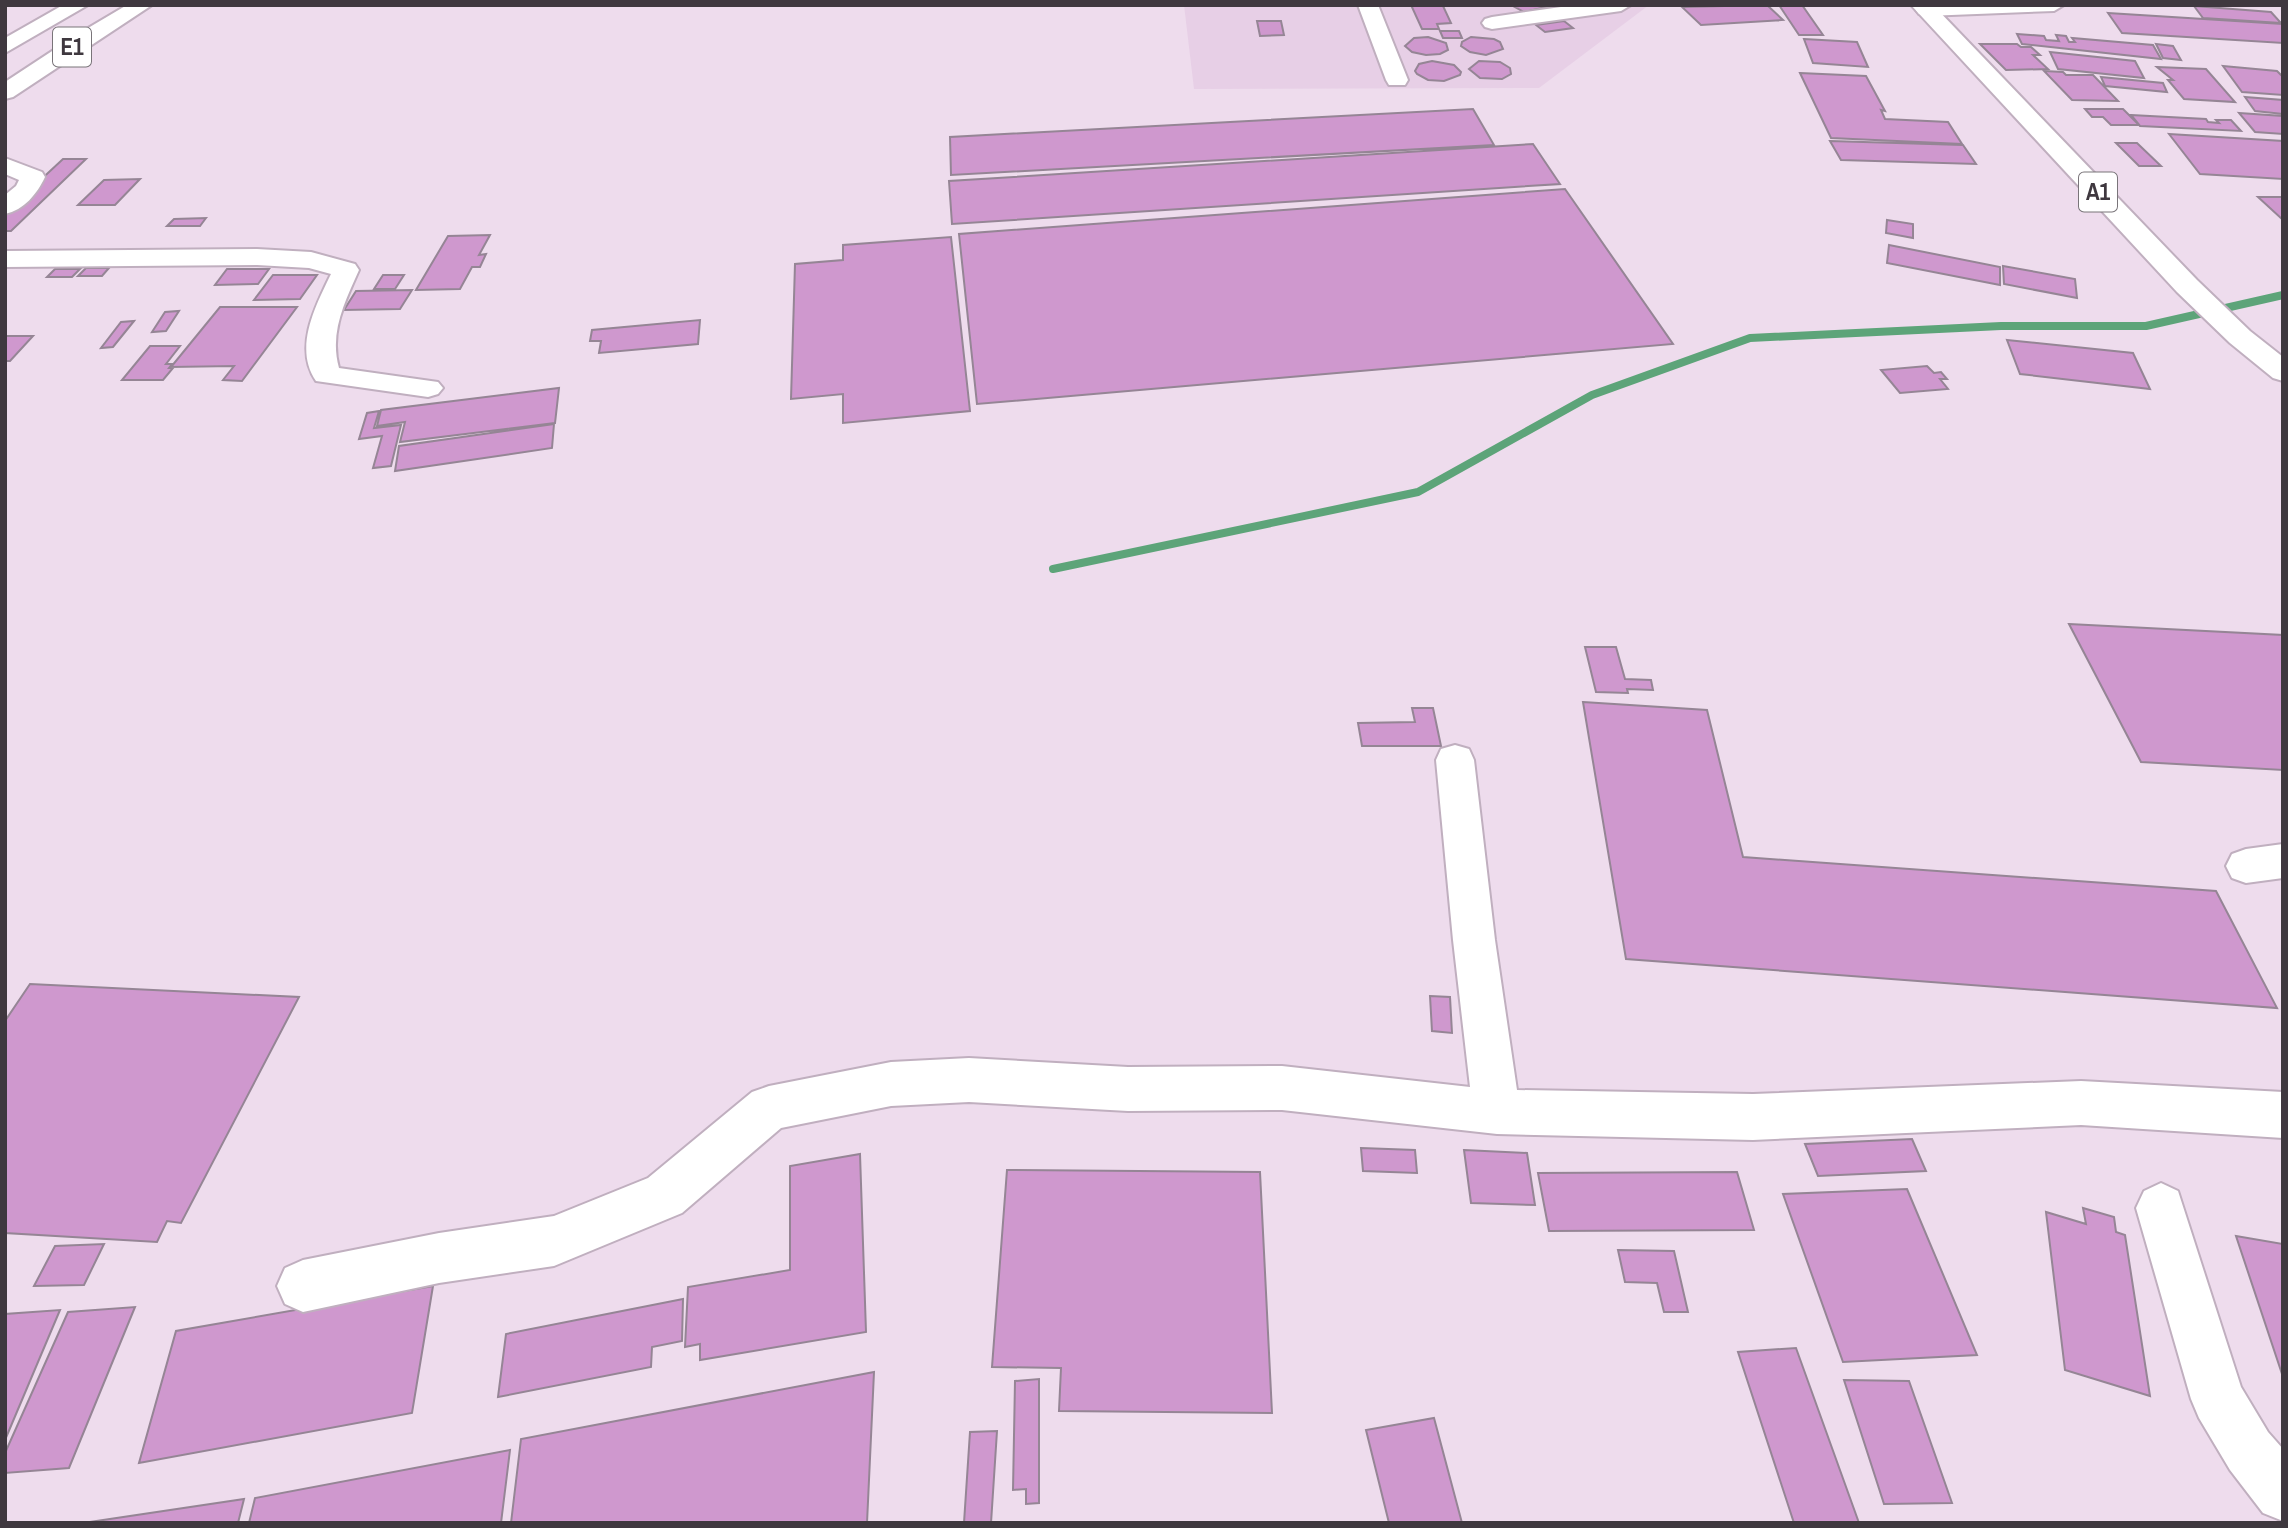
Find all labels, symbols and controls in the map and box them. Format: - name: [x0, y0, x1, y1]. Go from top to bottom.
- road number: E1: [53, 28, 91, 66]
- road number: A1: [2079, 172, 2117, 211]

